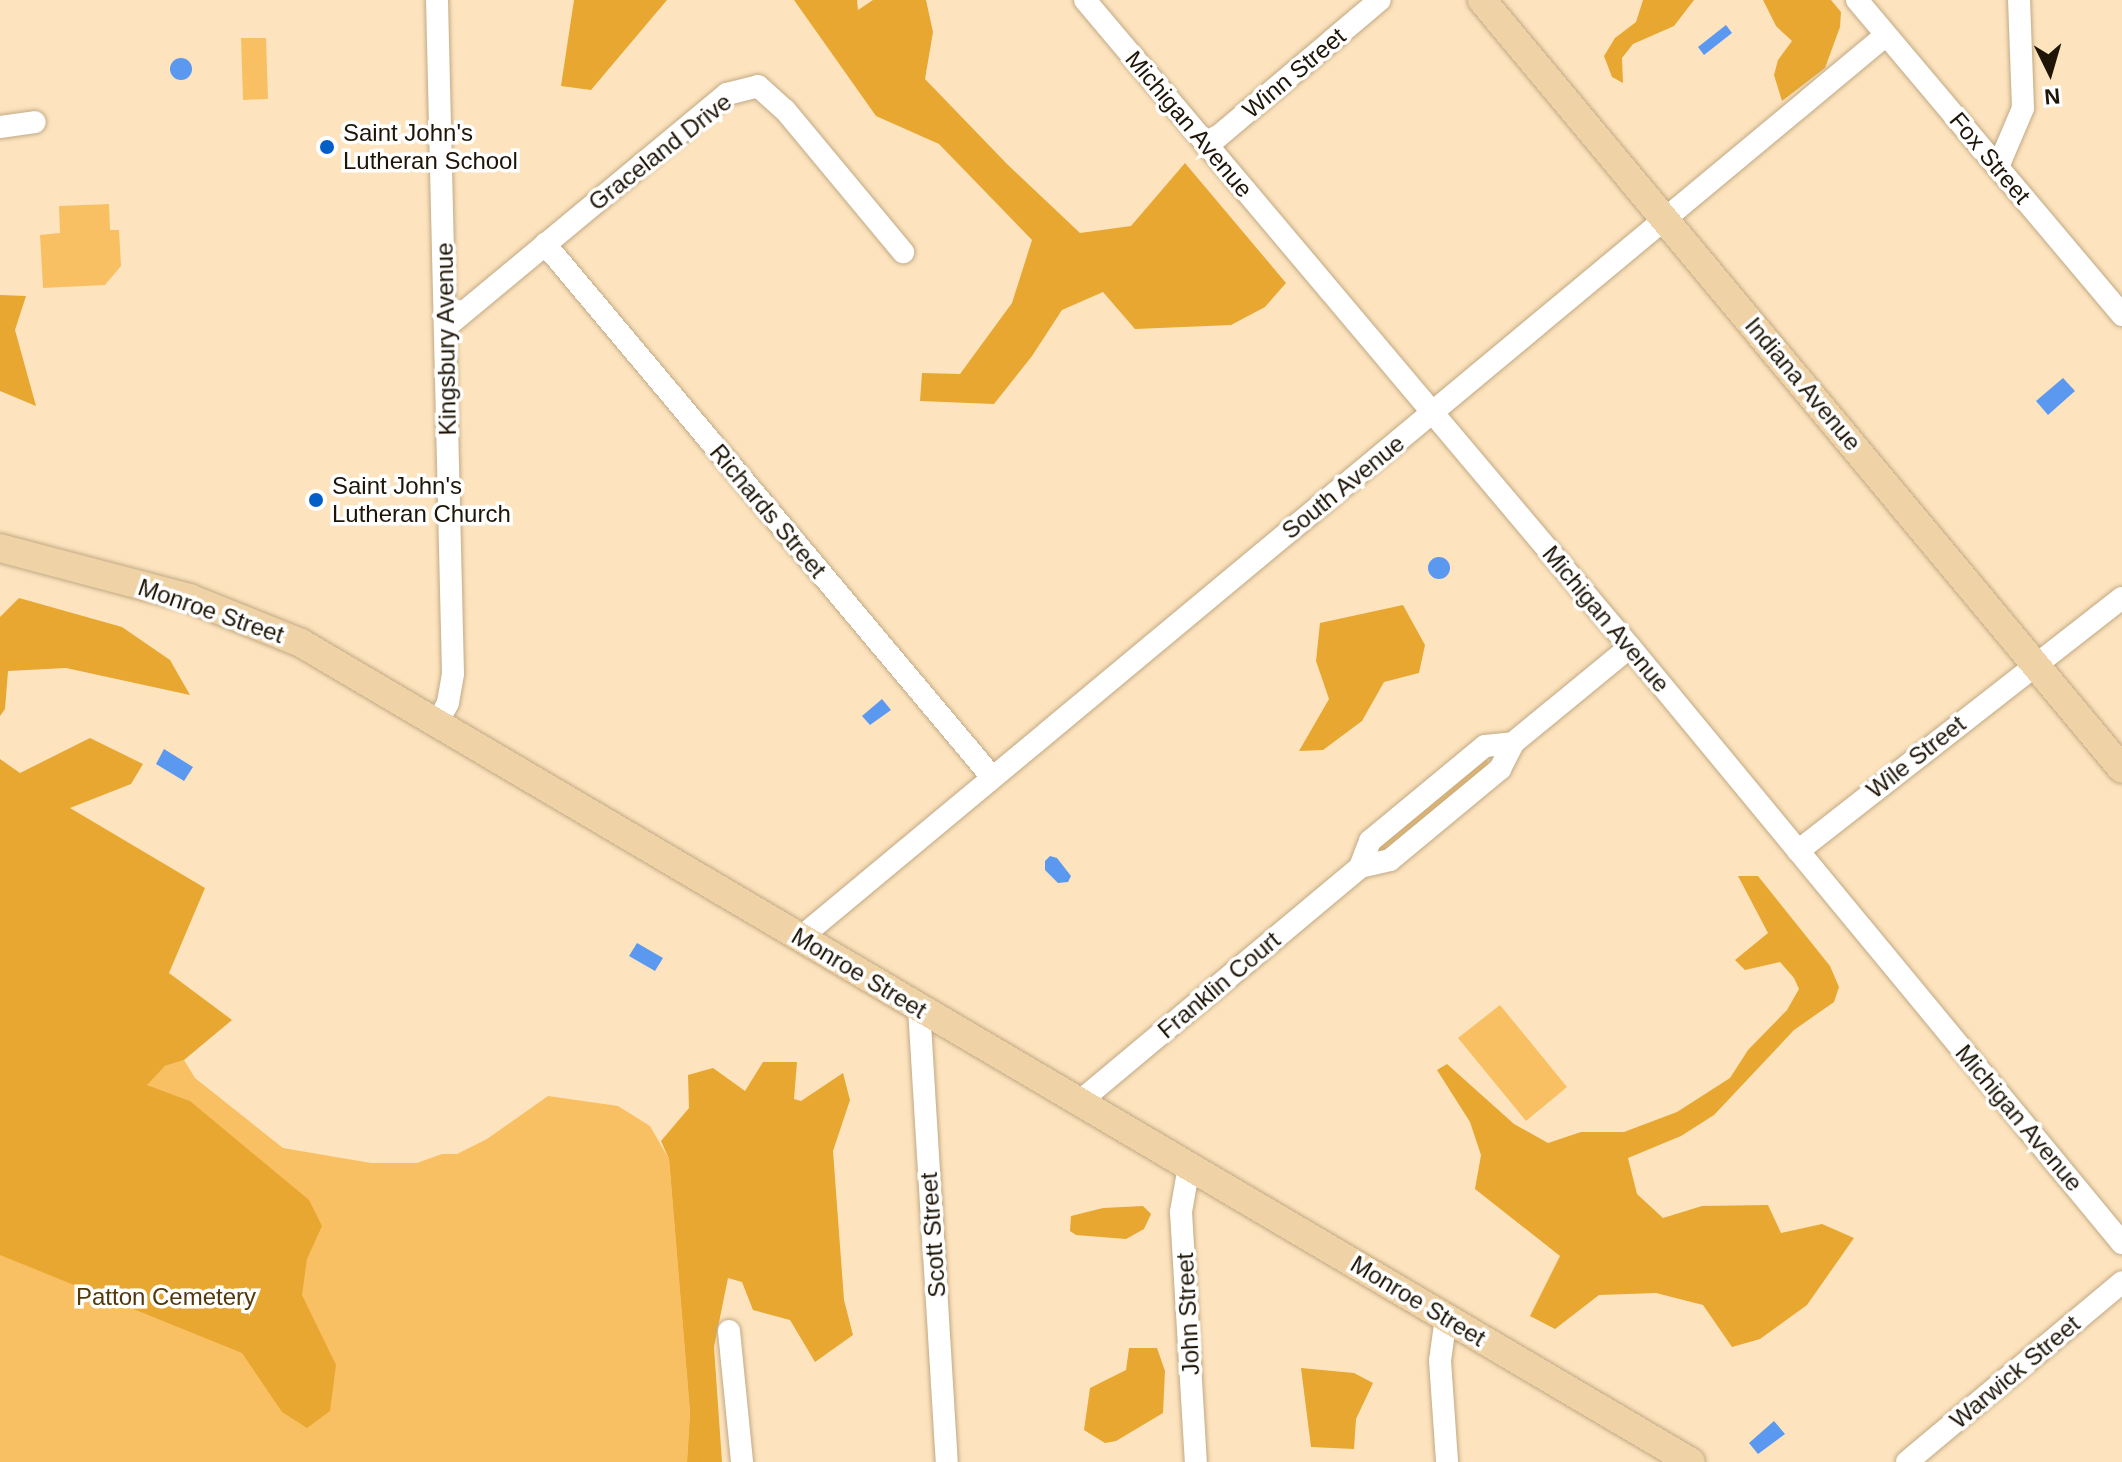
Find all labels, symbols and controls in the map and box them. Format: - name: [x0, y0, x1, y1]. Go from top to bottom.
- street label: Winn Street: [1237, 22, 1351, 124]
- north arrow: [2010, 32, 2090, 112]
- street label: Michigan Avenue: [1119, 44, 1259, 204]
- text: N: [2043, 83, 2061, 110]
- street label: Graceland Drive: [583, 87, 737, 217]
- street label: Fox Street: [1943, 106, 2037, 210]
- place label: Saint John's Lutheran School: [343, 119, 518, 175]
- marker: Saint John's Lutheran School: [318, 138, 336, 156]
- street label: Kingsbury Avenue: [430, 242, 462, 436]
- street label: Indiana Avenue: [1738, 311, 1868, 457]
- street label: South Avenue: [1276, 428, 1410, 546]
- street label: Richards Street: [704, 438, 832, 584]
- place label: Saint John's Lutheran Church: [332, 472, 511, 528]
- marker: Saint John's Lutheran Church: [307, 491, 325, 509]
- street label: Michigan Avenue: [1536, 539, 1676, 699]
- street label: Monroe Street: [134, 573, 288, 649]
- street label: Wile Street: [1861, 710, 1971, 804]
- street label: Monroe Street: [786, 921, 932, 1025]
- street label: Franklin Court: [1152, 926, 1286, 1044]
- street label: Michigan Avenue: [1949, 1038, 2089, 1198]
- street label: Scott Street: [914, 1171, 952, 1299]
- street label: Monroe Street: [1345, 1249, 1491, 1353]
- street label: John Street: [1170, 1252, 1206, 1376]
- park label: Patton Cemetery: [76, 1283, 256, 1311]
- street label: Warwick Street: [1944, 1309, 2086, 1435]

